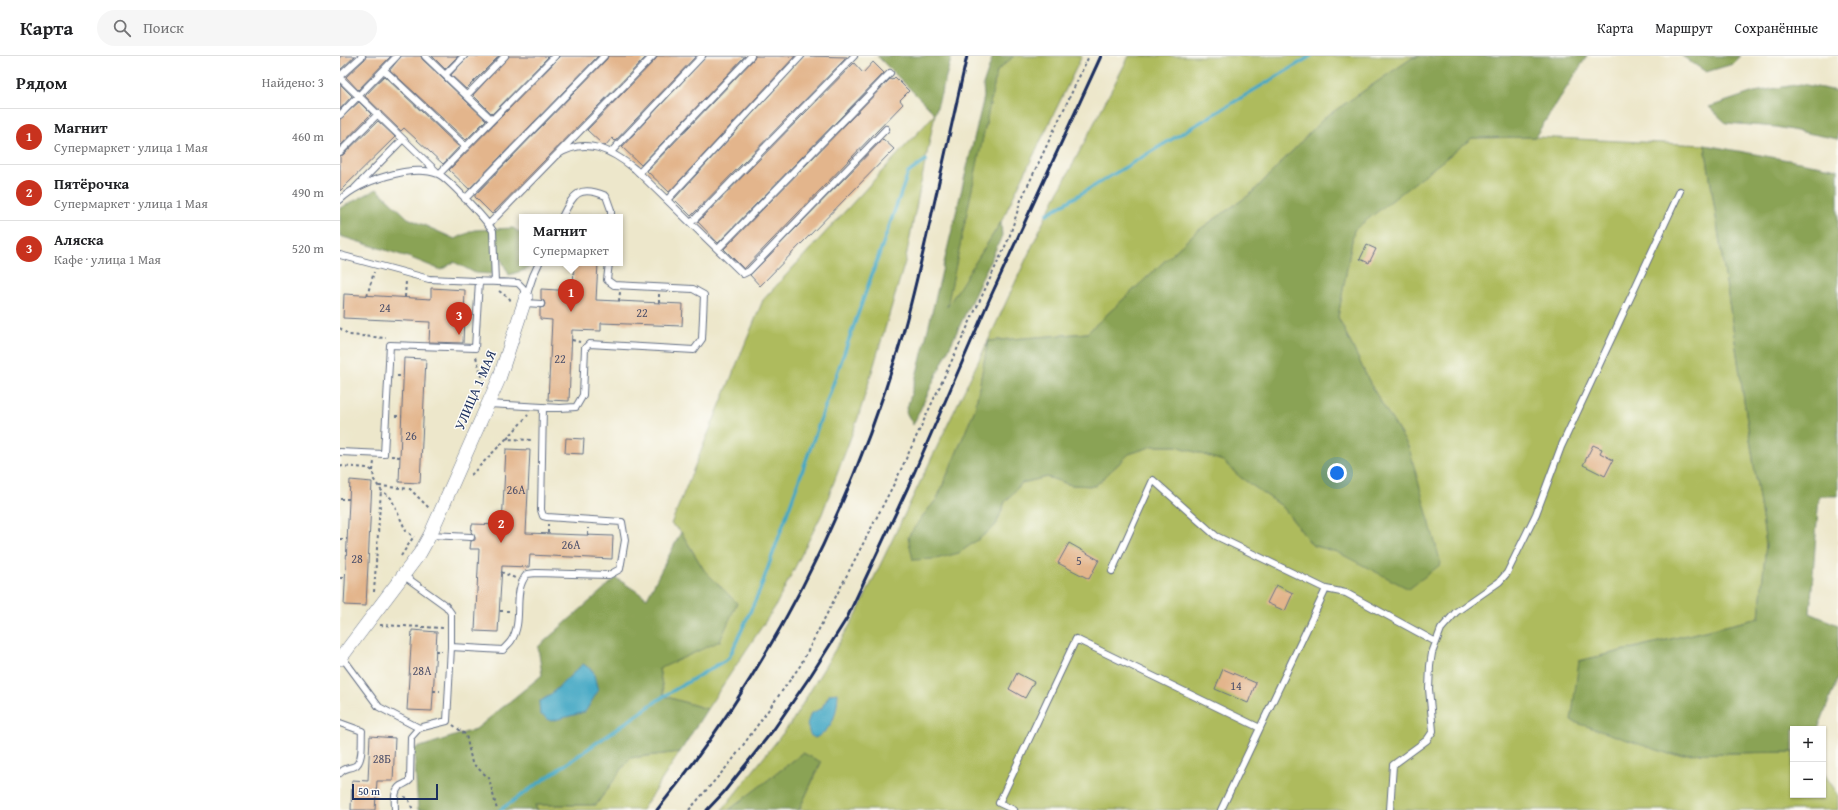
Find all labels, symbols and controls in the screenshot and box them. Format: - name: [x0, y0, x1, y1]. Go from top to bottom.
- search box: [97, 10, 377, 46]
- text: Карта: [20, 14, 73, 42]
- icon: search: [111, 17, 133, 39]
- text: Поиск: [143, 17, 184, 38]
- text: Карта: [1597, 18, 1633, 38]
- text: Маршрут: [1655, 18, 1713, 38]
- text: Сохранённые: [1735, 18, 1818, 38]
- text: Рядом: [16, 70, 67, 95]
- text: Найдено: 3: [262, 73, 324, 92]
- text: Магнит: [54, 117, 108, 138]
- text: 1: [26, 127, 32, 146]
- text: 460 m: [292, 127, 324, 146]
- text: Супермаркет · улица 1 Мая: [54, 138, 208, 157]
- text: Пятёрочка: [54, 173, 129, 194]
- text: 2: [26, 183, 32, 202]
- text: 490 m: [292, 183, 324, 202]
- text: Супермаркет · улица 1 Мая: [54, 194, 208, 213]
- popup: [519, 214, 623, 266]
- text: Магнит: [533, 220, 587, 241]
- text: Аляска: [54, 229, 104, 250]
- text: 3: [26, 239, 32, 258]
- text: 520 m: [292, 239, 324, 258]
- text: Супермаркет: [533, 241, 609, 260]
- text: Кафе · улица 1 Мая: [54, 250, 161, 269]
- pin: 1: [558, 279, 584, 312]
- house number: 24: [379, 299, 391, 316]
- pin: 3: [446, 302, 472, 335]
- house number: 22: [636, 304, 648, 321]
- street label: УЛИЦА 1 МАЯ: [449, 347, 501, 433]
- house number: 22: [554, 350, 566, 367]
- house number: 26: [405, 427, 417, 444]
- your location: [1327, 463, 1347, 483]
- house number: 26А: [507, 481, 526, 498]
- pin: 2: [488, 510, 514, 543]
- house number: 26А: [562, 536, 581, 553]
- house number: 28: [351, 550, 363, 567]
- house number: 5: [1076, 552, 1082, 569]
- house number: 28А: [413, 662, 432, 679]
- house number: 14: [1230, 677, 1242, 694]
- map controls: [1790, 726, 1826, 798]
- button: +: [1790, 726, 1826, 762]
- house number: 28Б: [373, 750, 391, 767]
- button: −: [1790, 762, 1826, 798]
- scale bar: [352, 782, 438, 801]
- text: 50 m: [358, 783, 380, 799]

